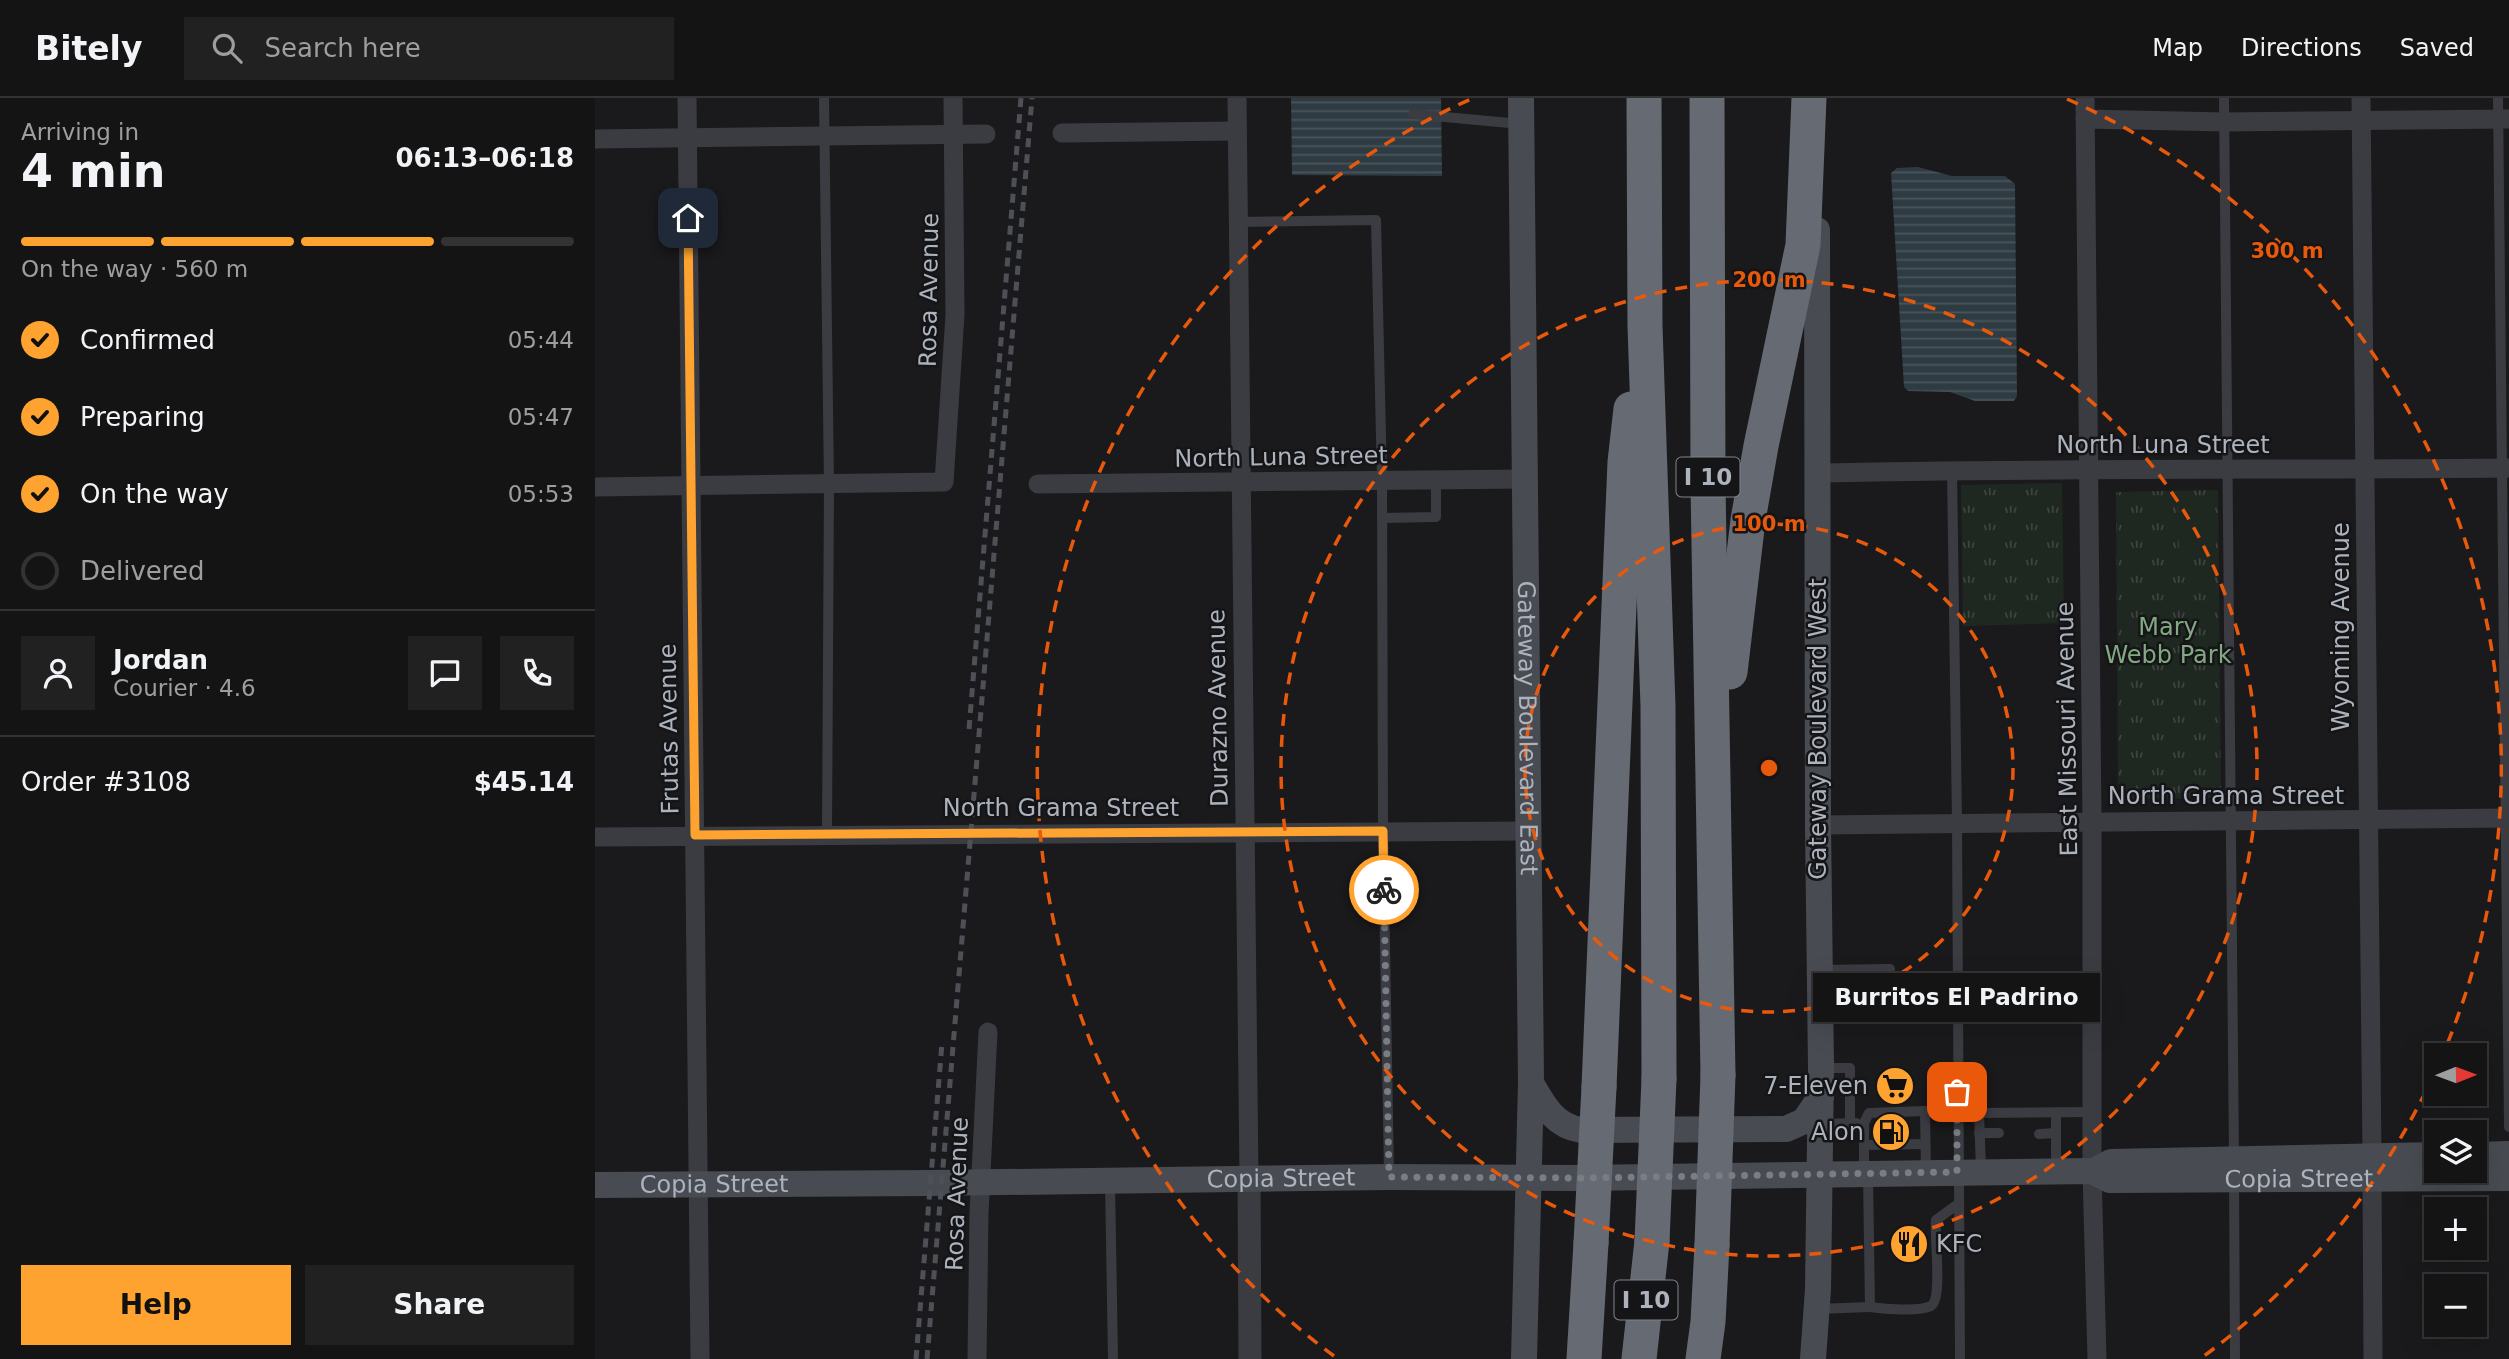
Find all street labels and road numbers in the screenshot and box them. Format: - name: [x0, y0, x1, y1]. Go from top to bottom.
- street label: Rosa Avenue: [914, 213, 944, 367]
- street label: North Luna Street: [2056, 431, 2270, 459]
- street label: North Luna Street: [1174, 441, 1388, 473]
- road number: I 10: [1677, 458, 1739, 496]
- street label: Wyoming Avenue: [2327, 522, 2355, 732]
- street label: Gateway Boulevard West: [1804, 578, 1832, 880]
- street label: Gateway Boulevard East: [1512, 581, 1543, 875]
- street label: East Missouri Avenue: [2051, 601, 2083, 857]
- street label: Durazno Avenue: [1202, 609, 1234, 807]
- street label: Frutas Avenue: [654, 643, 684, 815]
- street label: North Grama Street: [2108, 782, 2344, 810]
- street label: North Grama Street: [943, 794, 1179, 822]
- street label: Rosa Avenue: [940, 1116, 974, 1272]
- street label: Copia Street: [1206, 1163, 1355, 1193]
- street label: Copia Street: [2224, 1165, 2373, 1193]
- street label: Copia Street: [640, 1170, 788, 1199]
- road number: I 10: [1615, 1280, 1677, 1320]

